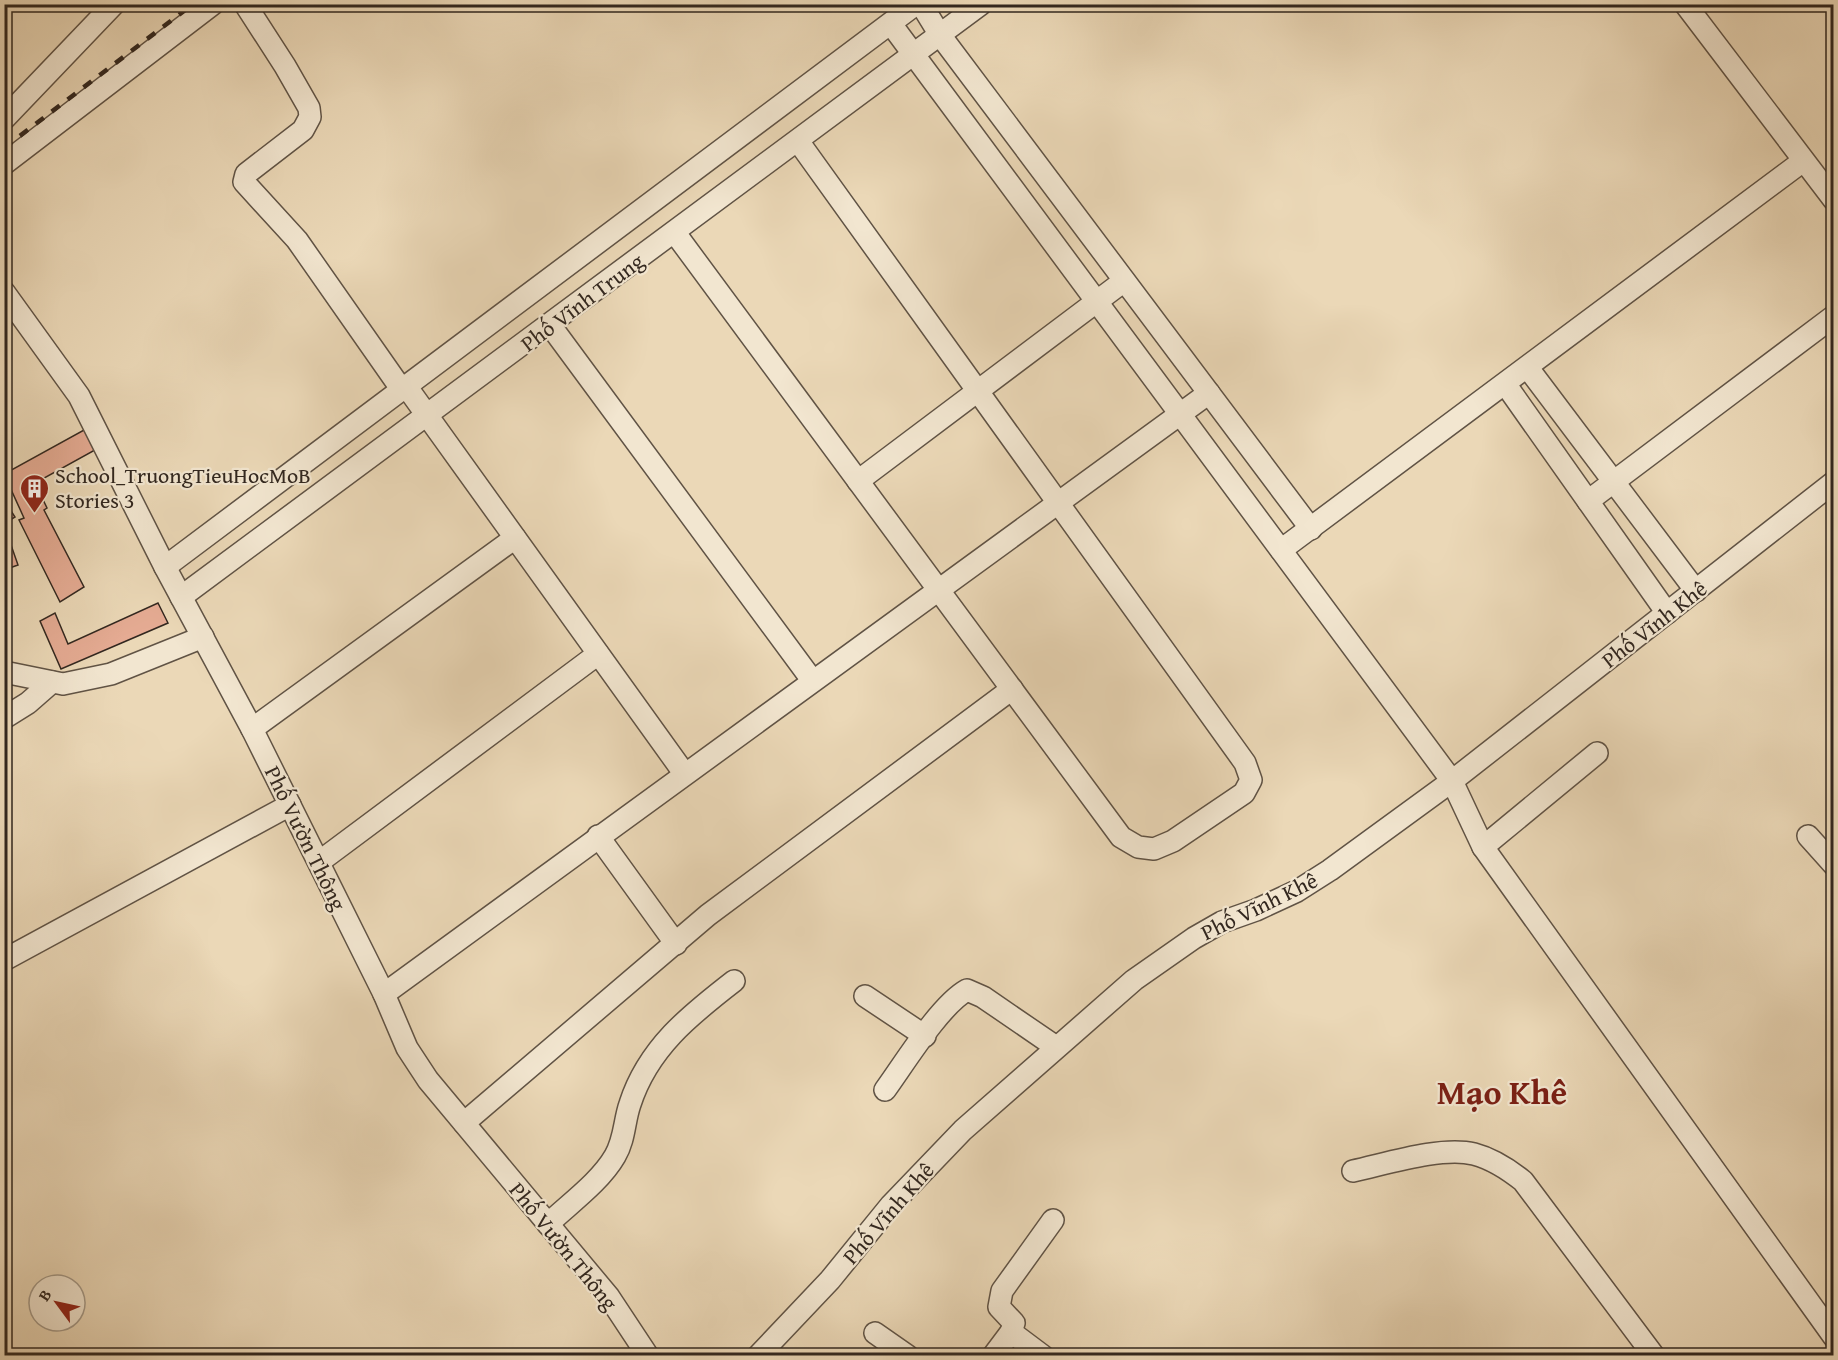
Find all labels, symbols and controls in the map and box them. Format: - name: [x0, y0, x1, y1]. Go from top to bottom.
- street label: Phố Vĩnh Trung: [514, 245, 650, 359]
- place label: School_TruongTieuHocMoB Stories 3: [55, 459, 311, 516]
- building icon: School_TruongTieuHocMoB Stories 3: [18, 472, 50, 514]
- street label: Phố Vĩnh Khê: [1594, 573, 1714, 675]
- street label: Phố Vườn Thông: [257, 760, 355, 916]
- street label: Phố Vĩnh Khê: [1195, 864, 1323, 948]
- district label: Mạo Khê: [1437, 1067, 1567, 1116]
- street label: Phố Vĩnh Khê: [835, 1155, 941, 1271]
- street label: Phố Vườn Thông: [502, 1175, 626, 1317]
- north arrow: [27, 1273, 87, 1333]
- text: B: [32, 1284, 57, 1306]

